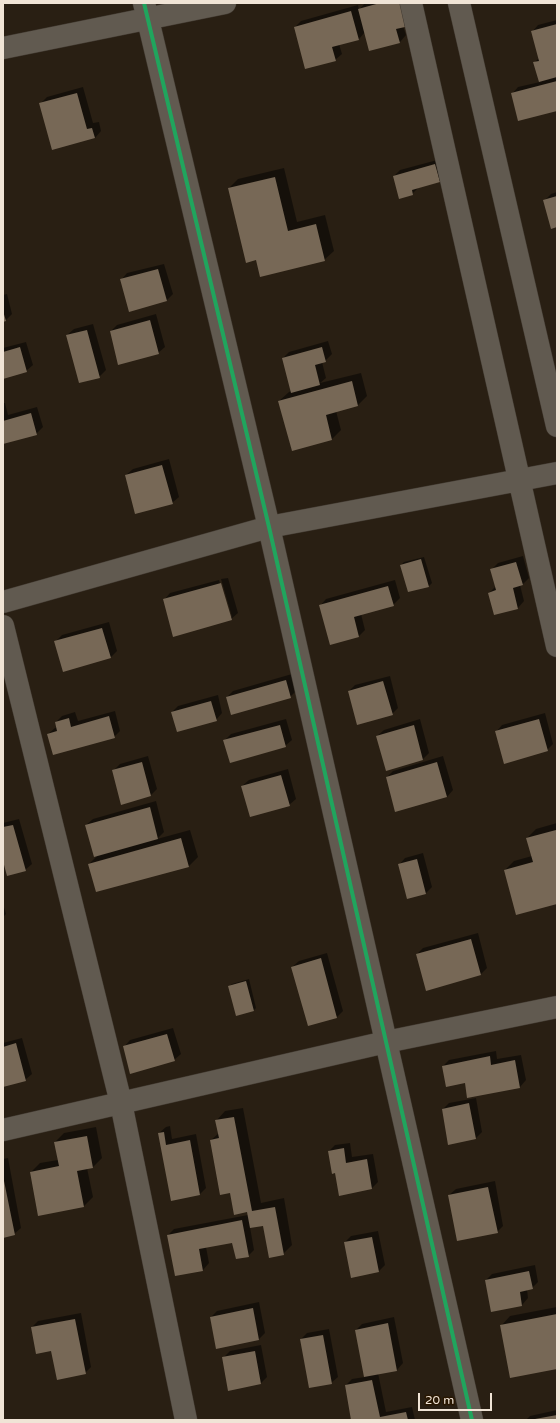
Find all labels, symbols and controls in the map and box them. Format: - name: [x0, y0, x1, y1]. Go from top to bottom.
- scale bar: [420, 1385, 494, 1411]
- text: 20 m: [425, 1393, 454, 1407]

